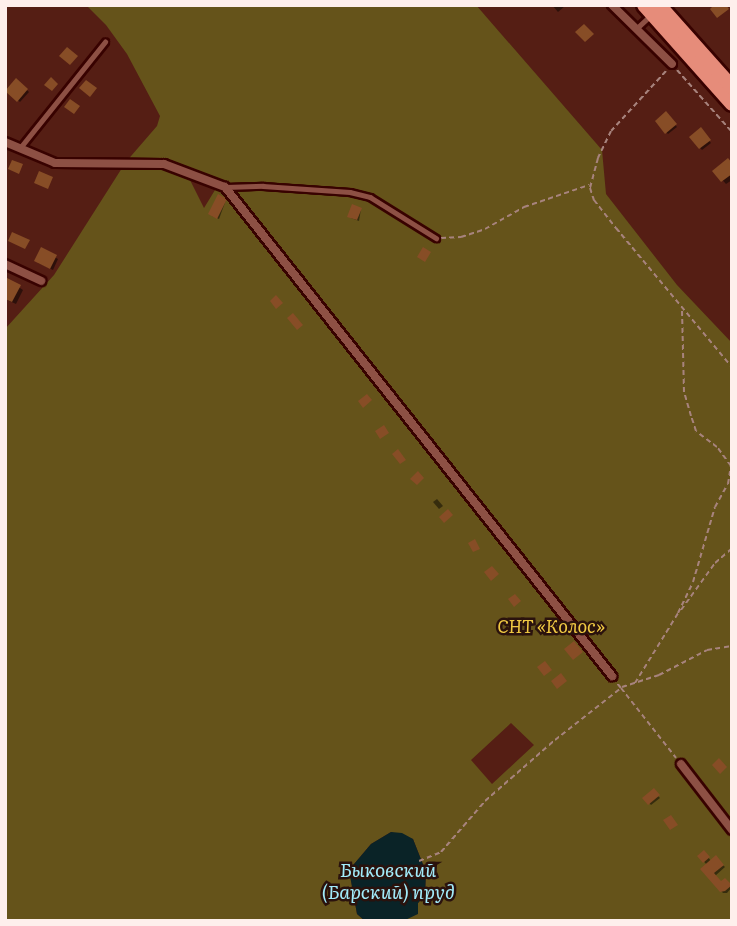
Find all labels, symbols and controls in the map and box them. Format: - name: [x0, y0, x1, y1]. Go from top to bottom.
- park label: СНТ «Колос»: [497, 615, 605, 637]
- water label: Быковский (Барский) пруд: [321, 859, 455, 903]

